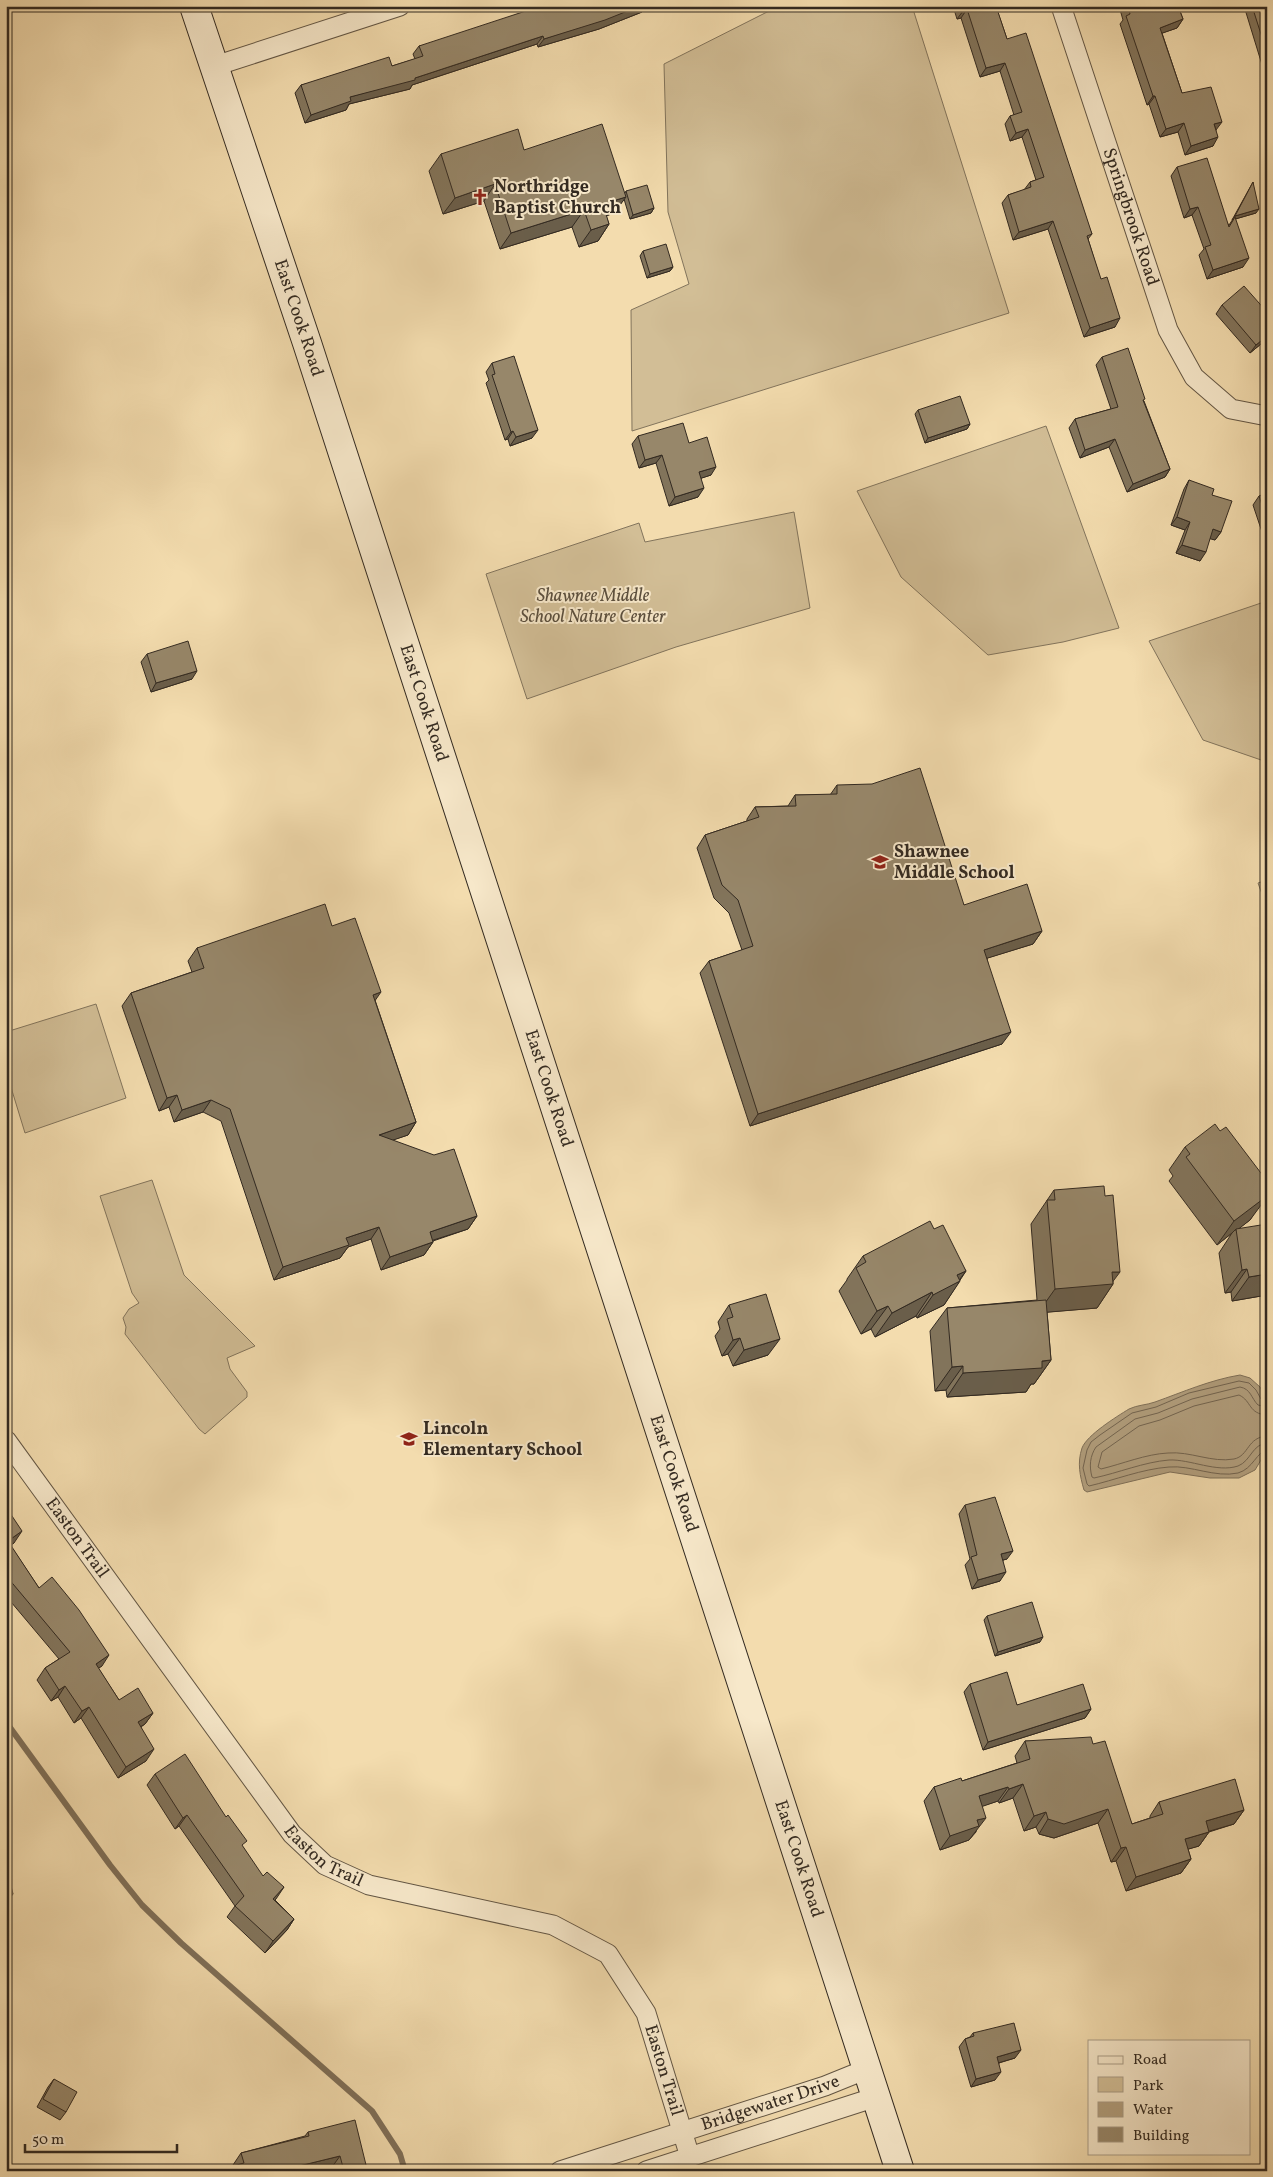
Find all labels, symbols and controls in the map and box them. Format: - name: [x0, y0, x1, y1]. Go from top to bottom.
- street label: Springbrook Road: [1096, 145, 1165, 289]
- place label: Northridge Baptist Church: [494, 175, 622, 221]
- church icon: Northridge Baptist Church: [470, 187, 490, 207]
- street label: East Cook Road: [267, 256, 330, 380]
- park label: Shawnee Middle School Nature Center: [520, 584, 666, 630]
- street label: East Cook Road: [393, 641, 455, 765]
- place label: Shawnee Middle School: [894, 840, 1015, 886]
- school or university icon: Shawnee Middle School: [870, 852, 890, 872]
- street label: East Cook Road: [518, 1026, 580, 1150]
- street label: East Cook Road: [643, 1412, 705, 1536]
- place label: Lincoln Elementary School: [423, 1417, 583, 1463]
- school or university icon: Lincoln Elementary School: [399, 1429, 419, 1449]
- street label: Easton Trail: [39, 1492, 115, 1583]
- street label: East Cook Road: [768, 1797, 829, 1921]
- street label: Easton Trail: [277, 1820, 367, 1893]
- street label: Easton Trail: [638, 2022, 689, 2119]
- legend: [1088, 2040, 1250, 2154]
- text: Road: [1133, 2050, 1167, 2071]
- street label: Bridgewater Drive: [698, 2069, 843, 2137]
- text: Park: [1133, 2076, 1164, 2097]
- text: Water: [1133, 2100, 1173, 2121]
- scale bar: [25, 2122, 178, 2154]
- text: Building: [1133, 2126, 1190, 2147]
- text: 50 m: [32, 2130, 64, 2151]

